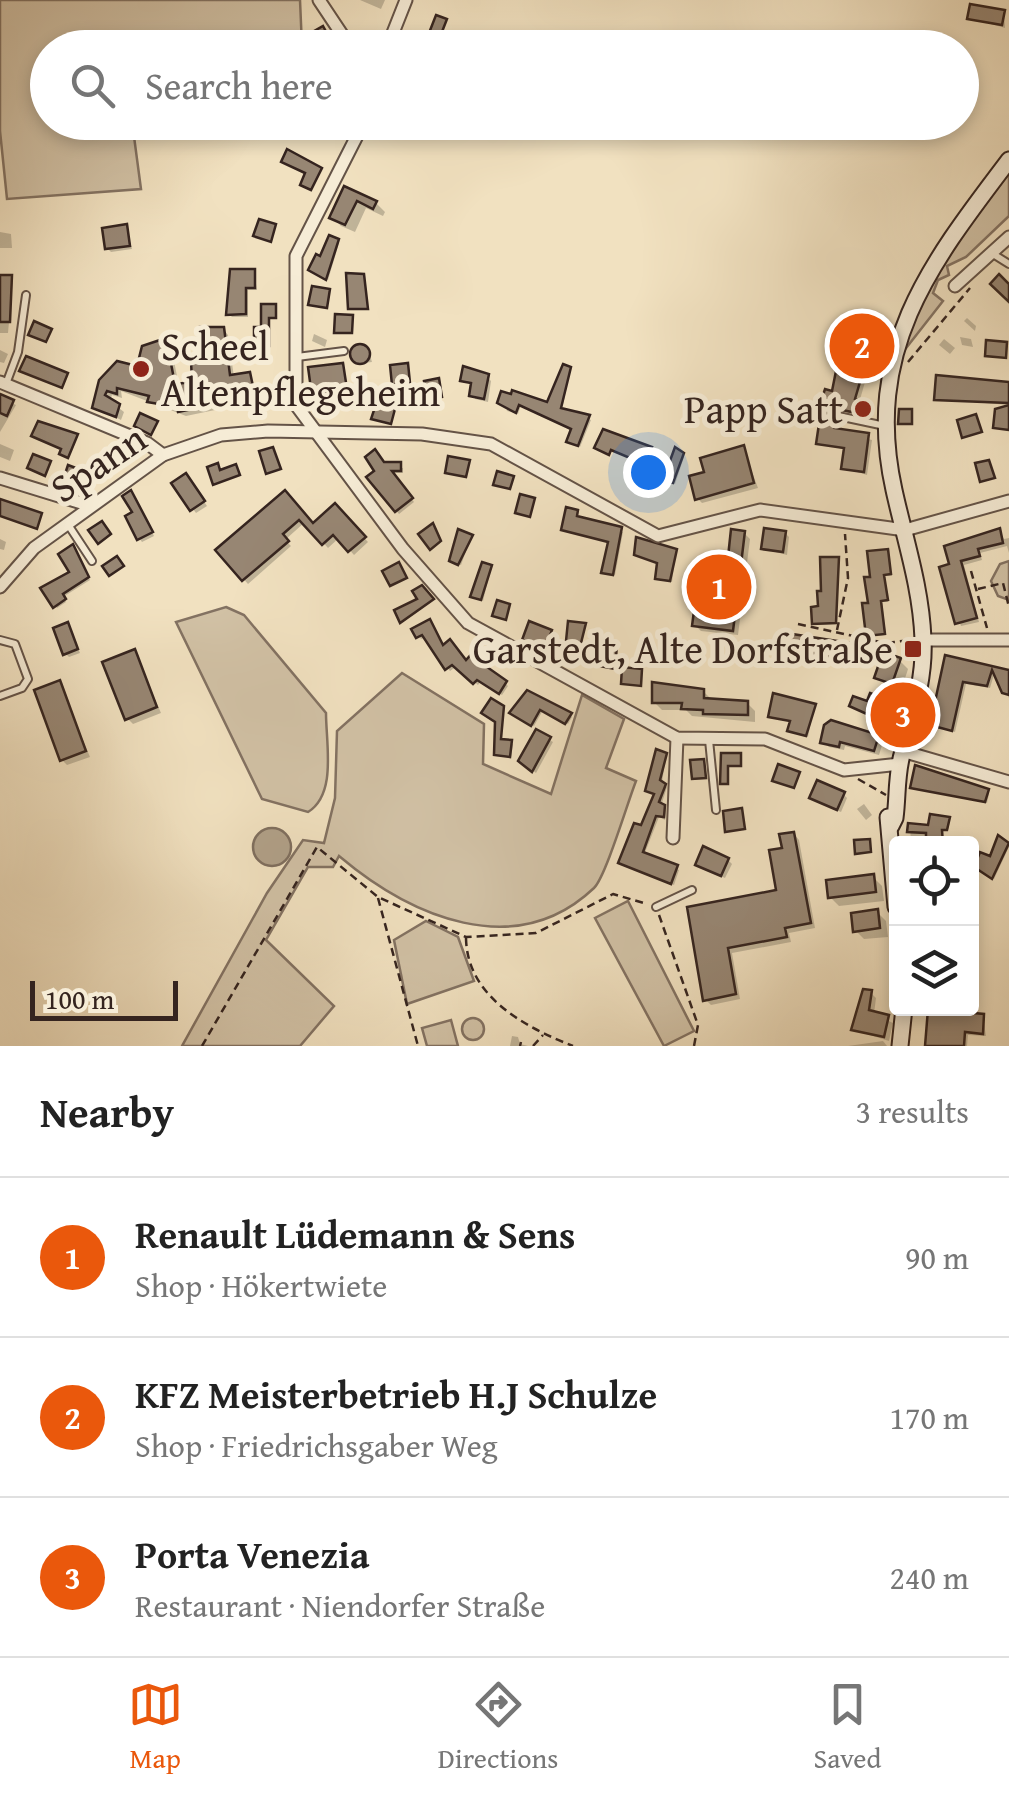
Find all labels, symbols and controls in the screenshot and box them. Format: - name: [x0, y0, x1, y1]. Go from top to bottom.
- search box: [30, 30, 979, 140]
- text: Search here: [145, 57, 333, 113]
- icon: search: [65, 58, 120, 113]
- pin: 2: [830, 308, 894, 384]
- place label: Scheel Altenpflegeheim: [161, 316, 440, 421]
- marker: Scheel Altenpflegeheim: [130, 358, 152, 380]
- place label: Papp Satt: [684, 379, 843, 438]
- marker: Papp Satt: [852, 398, 874, 420]
- street label: Spann: [38, 409, 158, 516]
- your location: [623, 447, 674, 498]
- pin: 1: [686, 550, 752, 624]
- place label: Garstedt, Alte Dorfstraße: [473, 619, 893, 678]
- marker: Garstedt, Alte Dorfstraße: [902, 638, 924, 660]
- pin: 3: [870, 678, 936, 752]
- map controls: [889, 836, 979, 1016]
- button: locate: [889, 836, 979, 926]
- button: layers: [889, 926, 979, 1016]
- scale bar: [30, 976, 178, 1020]
- text: 100 m: [45, 978, 114, 1019]
- text: Nearby: [40, 1081, 174, 1142]
- text: 3 results: [856, 1088, 969, 1135]
- text: Renault Lüdemann & Sens: [135, 1206, 575, 1262]
- text: 1: [64, 1234, 81, 1281]
- text: 90 m: [905, 1234, 969, 1281]
- text: Shop · Hökertwiete: [135, 1262, 387, 1309]
- text: KFZ Meisterbetrieb H.J Schulze: [135, 1366, 657, 1422]
- text: 2: [64, 1394, 81, 1441]
- text: 170 m: [890, 1394, 969, 1441]
- text: Shop · Friedrichsgaber Weg: [135, 1422, 498, 1469]
- text: Porta Venezia: [135, 1526, 369, 1582]
- text: 3: [64, 1554, 81, 1601]
- text: 240 m: [890, 1554, 969, 1601]
- text: Restaurant · Niendorfer Straße: [135, 1582, 545, 1629]
- tab: Map: [128, 1677, 183, 1778]
- tab: Directions: [438, 1677, 558, 1778]
- tab: Saved: [814, 1677, 881, 1778]

